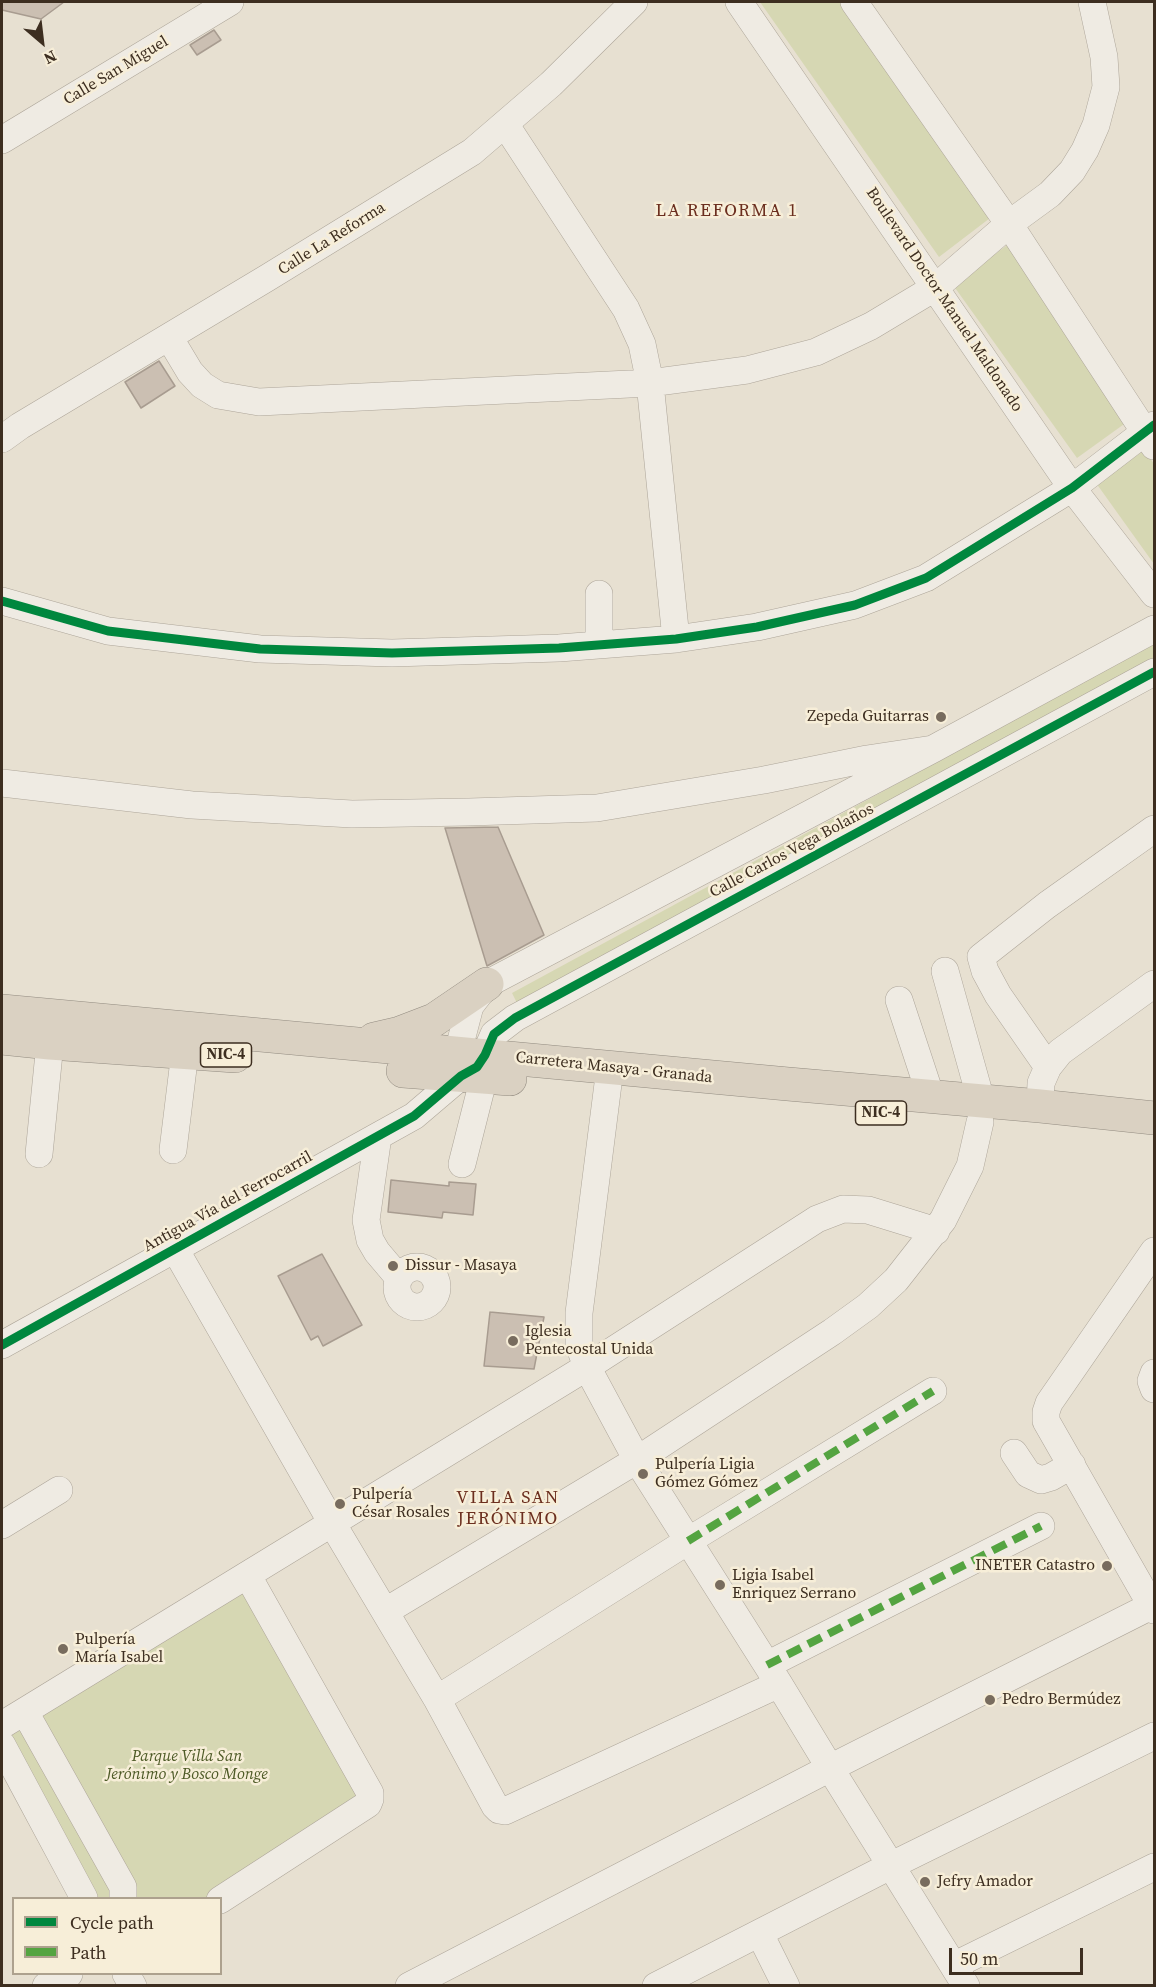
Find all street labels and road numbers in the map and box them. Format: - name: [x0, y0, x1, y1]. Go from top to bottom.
- street label: Calle San Miguel: [60, 32, 172, 110]
- street label: Boulevard Doctor Manuel Maldonado: [862, 184, 1026, 416]
- street label: Calle La Reforma: [275, 198, 389, 280]
- street label: Calle Carlos Vega Bolaños: [707, 800, 877, 902]
- road number: NIC-4: [200, 1043, 252, 1067]
- street label: Carretera Masaya - Granada: [515, 1048, 713, 1088]
- road number: NIC-4: [856, 1101, 906, 1125]
- street label: Antigua Vía del Ferrocarril: [140, 1148, 316, 1256]

